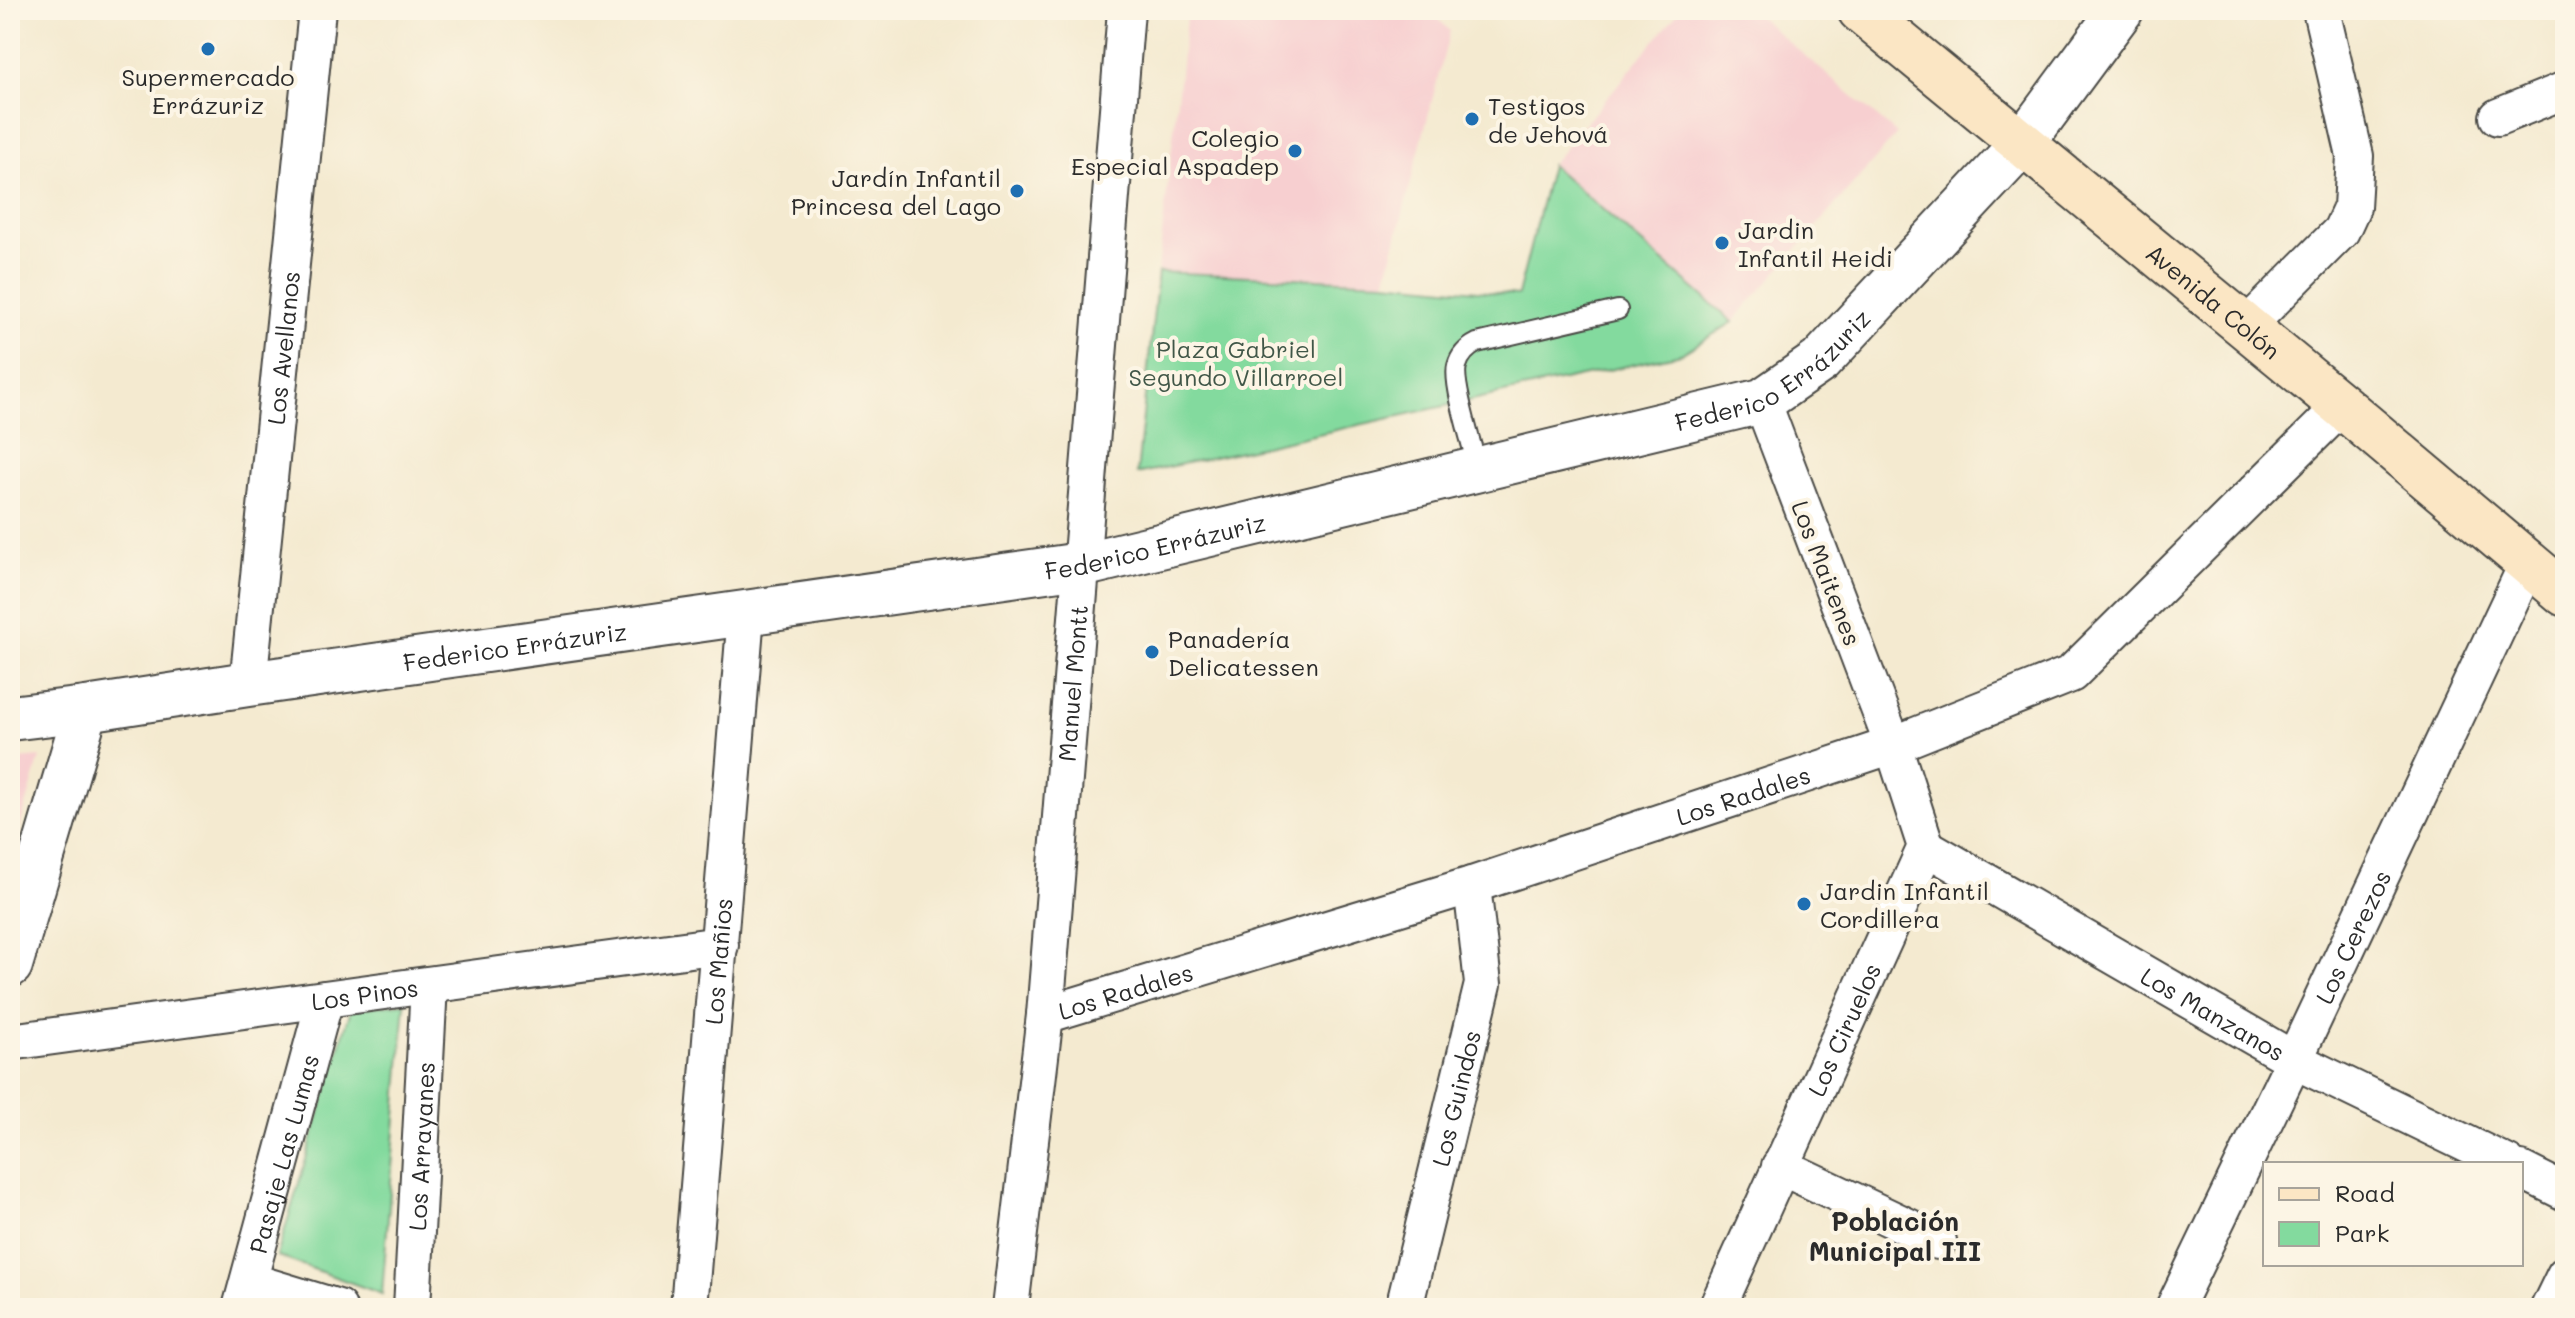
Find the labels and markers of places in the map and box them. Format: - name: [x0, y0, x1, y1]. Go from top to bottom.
- marker: Supermercado Errázuriz: [199, 40, 217, 58]
- place label: Supermercado Errázuriz: [122, 61, 294, 120]
- place label: Testigos de Jehová: [1488, 90, 1608, 149]
- marker: Testigos de Jehová: [1463, 110, 1481, 128]
- place label: Colegio Especial Aspadep: [1071, 122, 1279, 181]
- marker: Colegio Especial Aspadep: [1286, 142, 1304, 160]
- place label: Jardín Infantil Princesa del Lago: [791, 162, 1001, 221]
- marker: Jardín Infantil Princesa del Lago: [1008, 182, 1026, 200]
- place label: Jardin Infantil Heidi: [1738, 214, 1893, 273]
- marker: Jardin Infantil Heidi: [1713, 234, 1731, 252]
- place label: Panadería Delicatessen: [1168, 623, 1319, 682]
- marker: Panadería Delicatessen: [1143, 643, 1161, 661]
- place label: Jardin Infantil Cordillera: [1820, 875, 1989, 934]
- marker: Jardin Infantil Cordillera: [1795, 895, 1813, 913]

